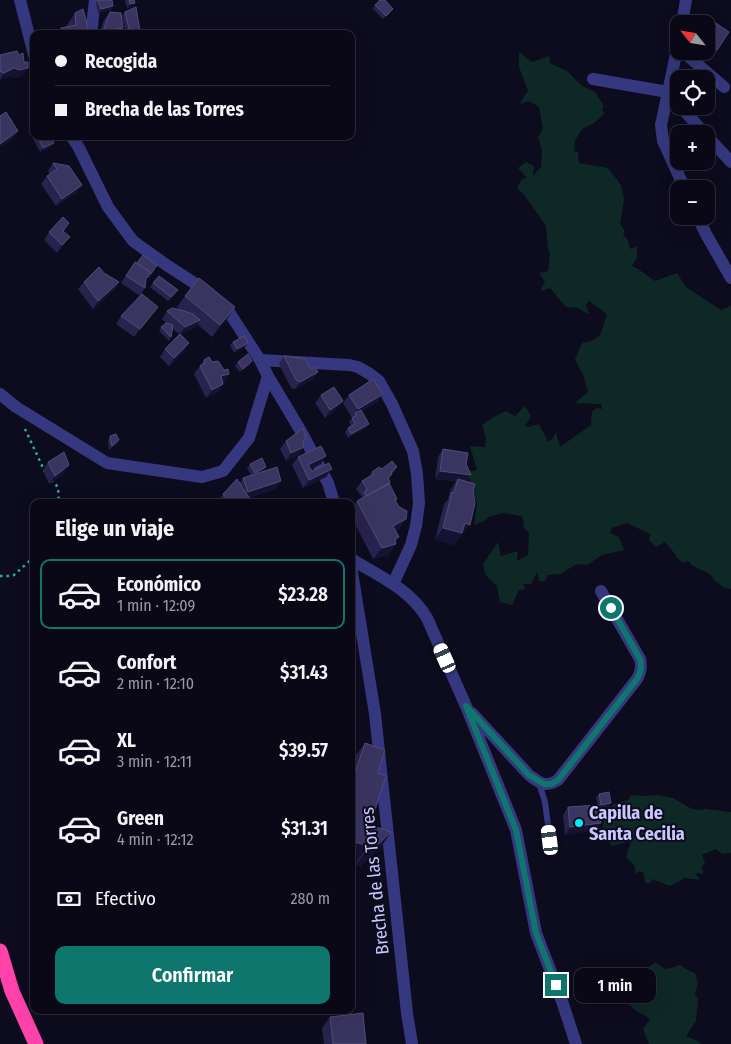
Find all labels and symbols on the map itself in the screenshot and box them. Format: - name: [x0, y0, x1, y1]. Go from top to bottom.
- north arrow: [670, 15, 715, 60]
- route start: [600, 597, 622, 619]
- car: [432, 641, 457, 675]
- place label: Capilla de Santa Cecilia: [589, 802, 685, 845]
- street label: Brecha de las Torres: [356, 806, 394, 956]
- marker: Capilla de Santa Cecilia: [573, 817, 585, 829]
- car: [540, 824, 559, 856]
- callout: 1 min: [574, 968, 656, 1002]
- route end: [545, 974, 567, 996]

